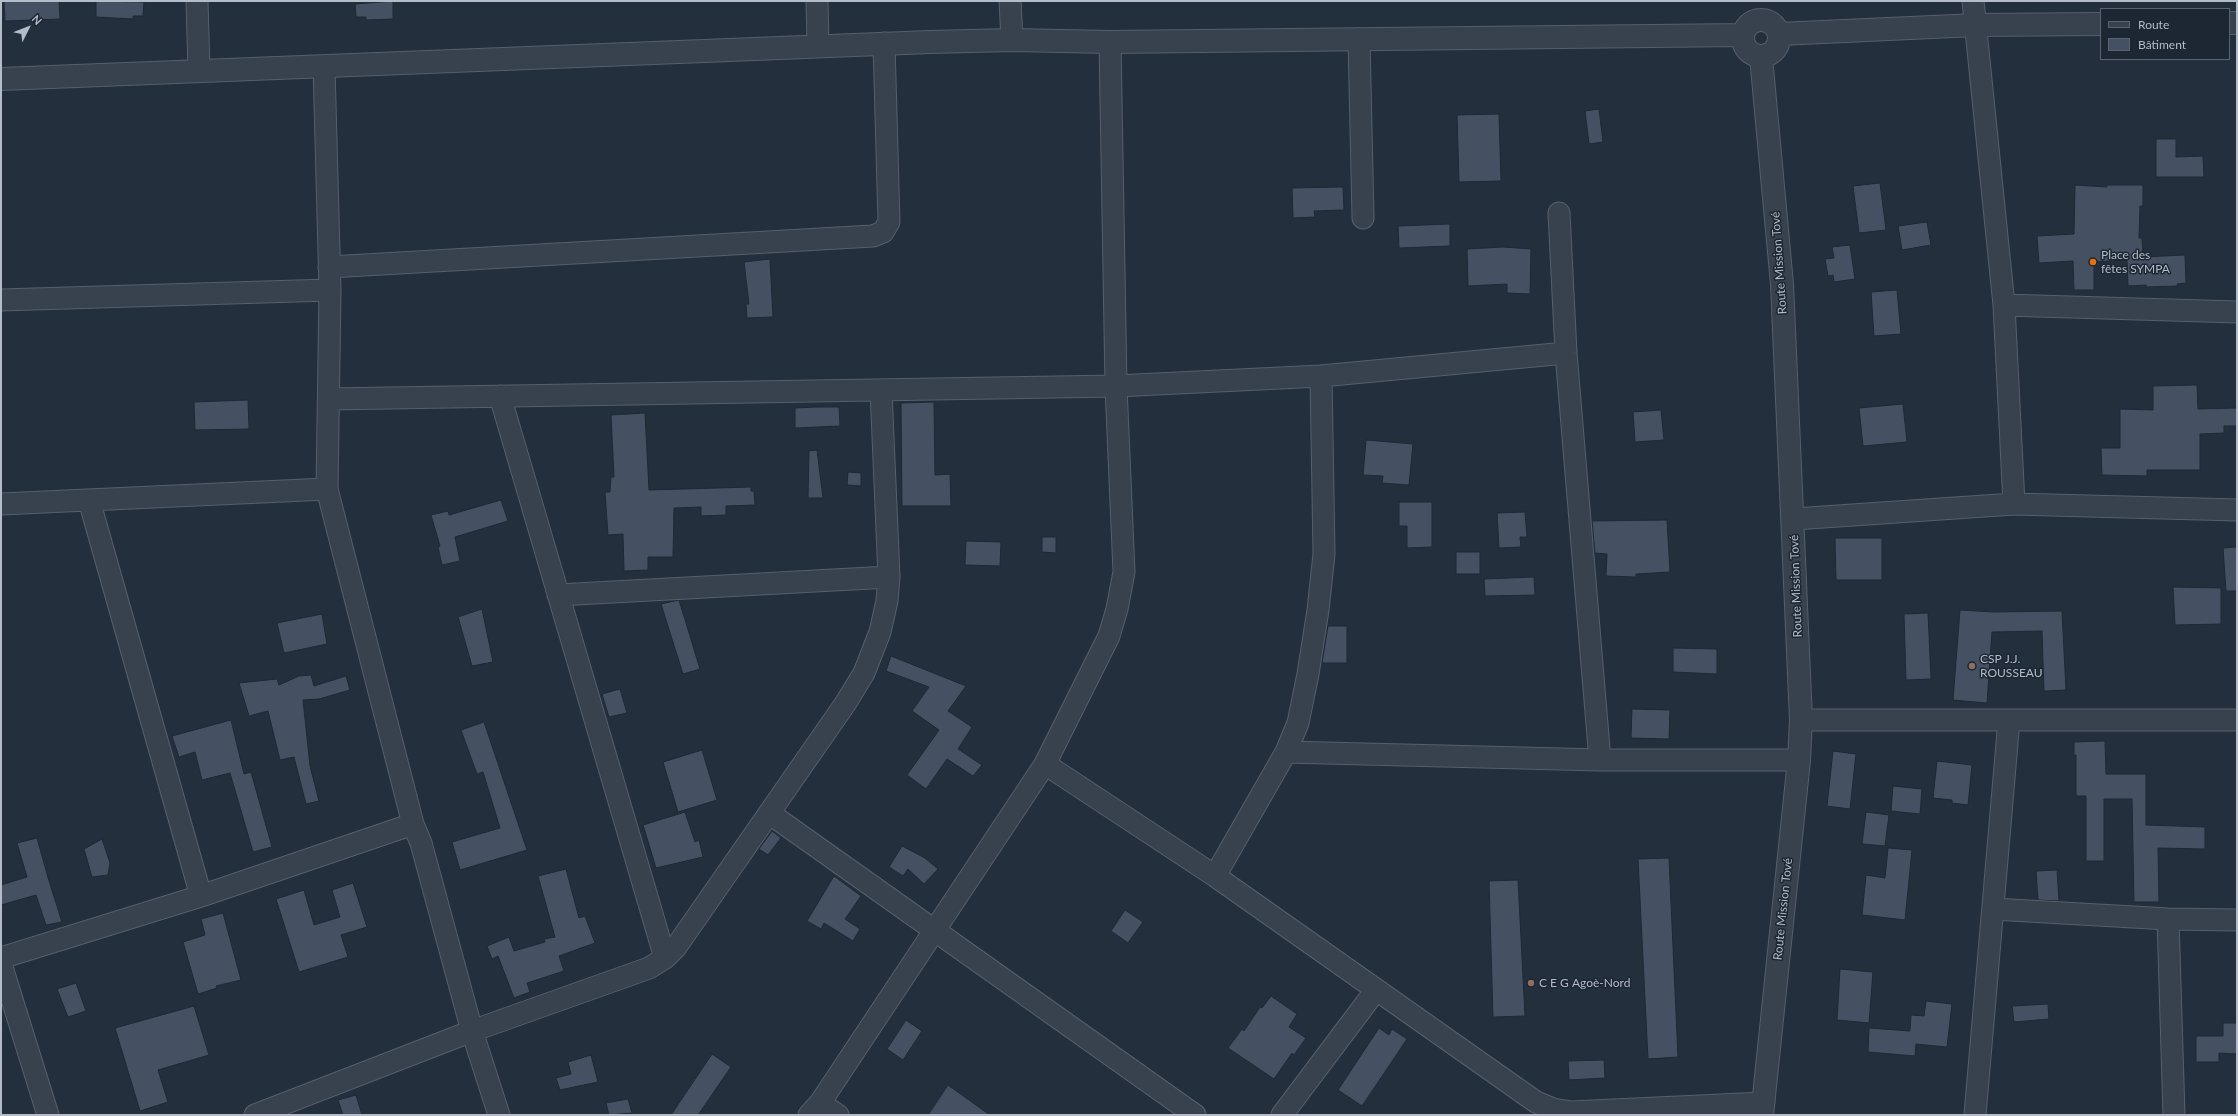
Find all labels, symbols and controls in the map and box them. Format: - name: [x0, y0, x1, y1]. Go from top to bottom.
- north arrow: [8, 8, 48, 48]
- legend: [2100, 8, 2230, 60]
- text: N: [30, 12, 45, 27]
- text: Route: [2138, 17, 2169, 32]
- text: Bâtiment: [2138, 37, 2186, 52]
- street label: Route Mission Tové: [1768, 211, 1790, 315]
- place label: Place des fêtes SYMPA: [2101, 248, 2170, 276]
- marker: Place des fêtes SYMPA: [2088, 257, 2098, 267]
- street label: Route Mission Tové: [1787, 534, 1805, 638]
- place label: CSP J.J. ROUSSEAU: [1980, 652, 2043, 680]
- marker: CSP J.J. ROUSSEAU: [1967, 661, 1977, 671]
- street label: Route Mission Tové: [1770, 857, 1796, 961]
- place label: C E G Agoè-Nord: [1539, 976, 1630, 990]
- marker: C E G Agoè-Nord: [1526, 978, 1536, 988]

